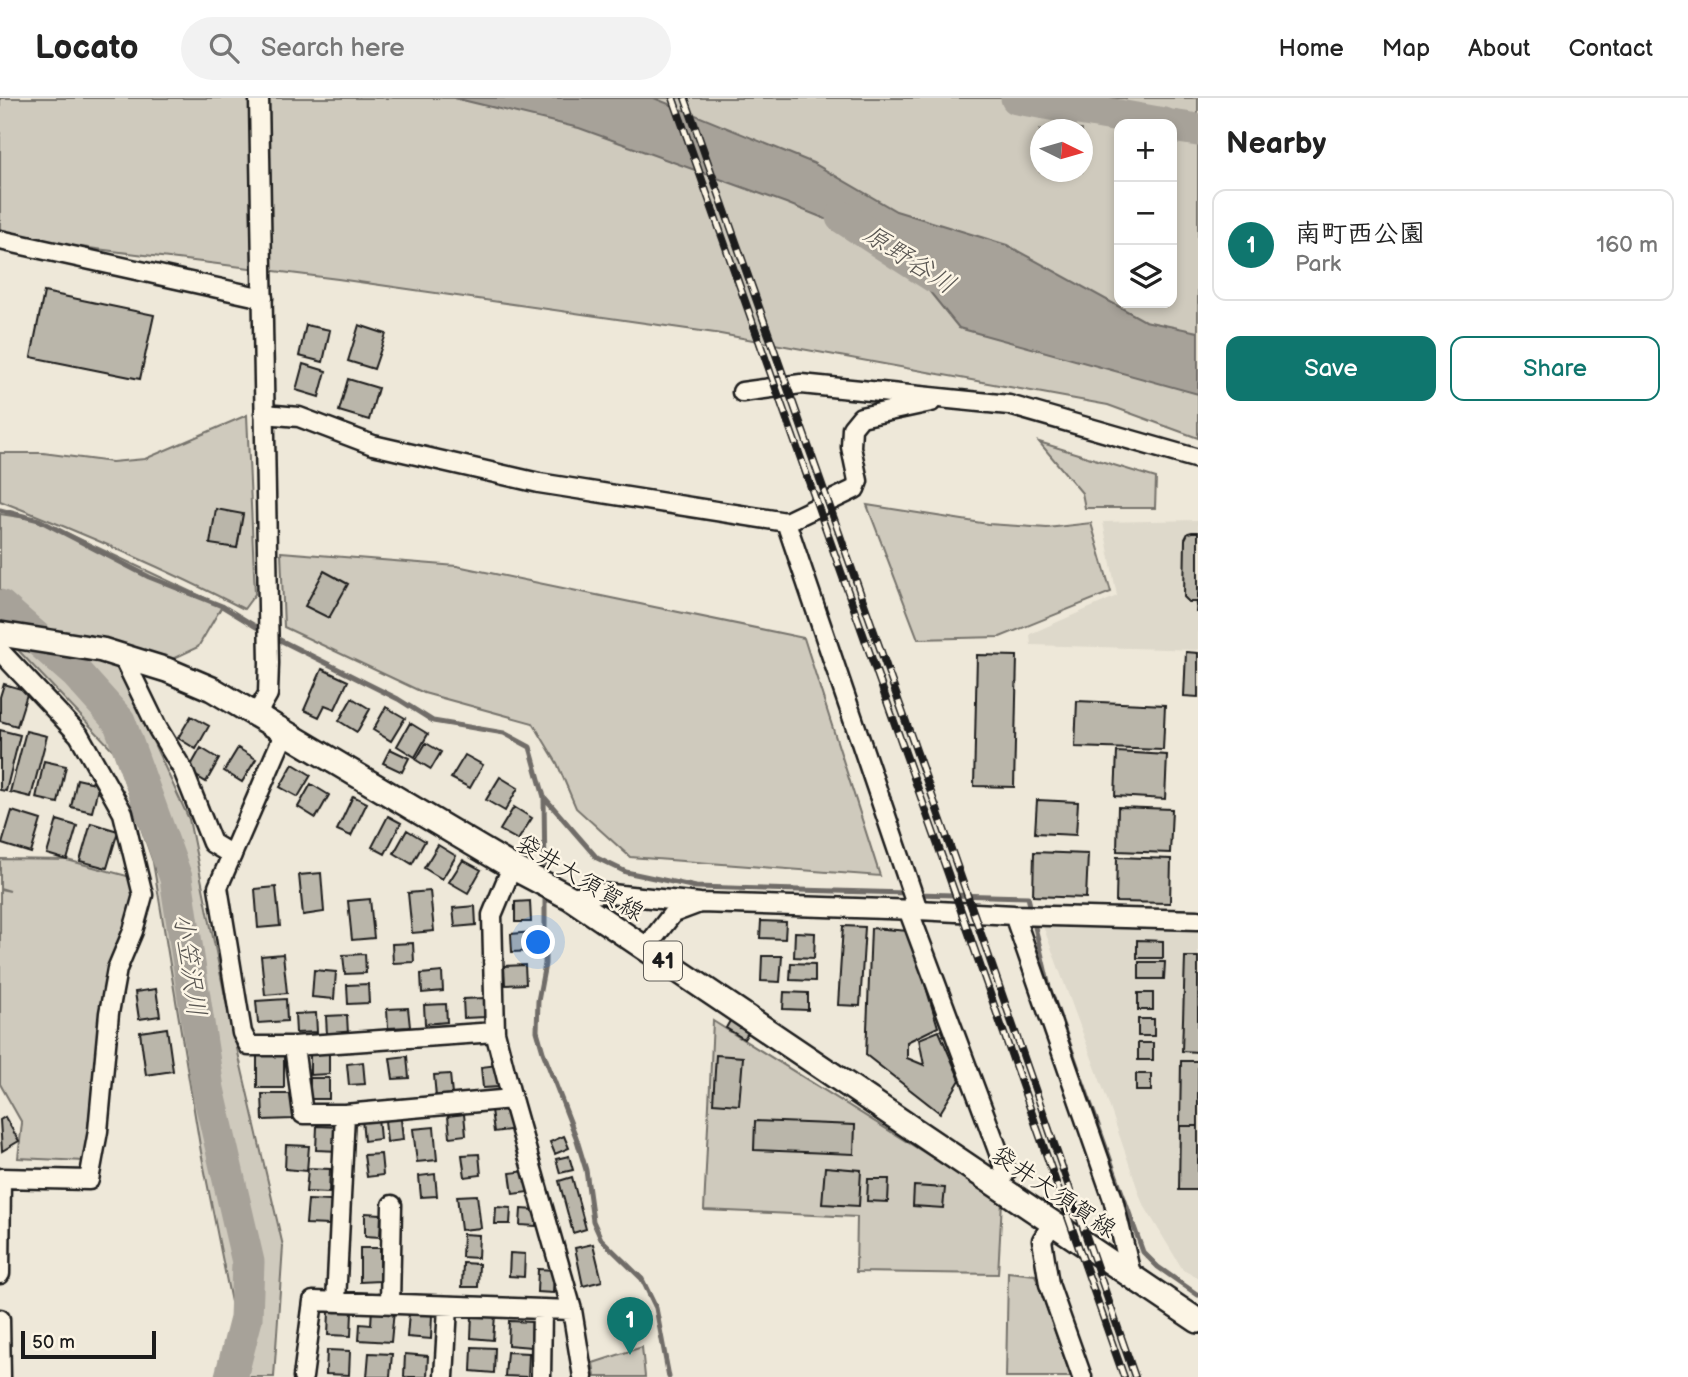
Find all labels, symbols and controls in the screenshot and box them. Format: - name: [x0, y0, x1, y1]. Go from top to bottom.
- search box: [181, 17, 671, 80]
- text: Locato: [35, 28, 139, 68]
- icon: search: [205, 29, 243, 67]
- text: Search here: [261, 33, 405, 64]
- text: Home: [1279, 34, 1344, 63]
- text: Map: [1382, 34, 1430, 63]
- text: About: [1468, 34, 1530, 63]
- text: Contact: [1568, 34, 1653, 63]
- north arrow: [1030, 119, 1093, 182]
- map controls: [1114, 119, 1177, 308]
- button: +: [1114, 119, 1177, 182]
- text: Nearby: [1226, 126, 1326, 162]
- button: −: [1114, 182, 1177, 245]
- water label: 原野谷川: [857, 219, 961, 301]
- text: 南町西公園: [1295, 219, 1425, 250]
- text: 1: [1246, 231, 1256, 259]
- text: 160 m: [1596, 231, 1658, 259]
- button: layers: [1114, 245, 1177, 308]
- text: Park: [1295, 250, 1341, 278]
- button: Save: [1226, 336, 1436, 401]
- button: Share: [1450, 336, 1660, 401]
- street label: 袋井大須賀線: [511, 828, 649, 928]
- water label: 小笠沢川: [166, 911, 212, 1019]
- your location: [521, 925, 555, 959]
- road number: 41: [644, 942, 682, 981]
- street label: 袋井大須賀線: [986, 1140, 1122, 1244]
- pin: 1: [607, 1297, 653, 1355]
- scale bar: [21, 1328, 156, 1360]
- text: 50 m: [32, 1331, 75, 1354]

